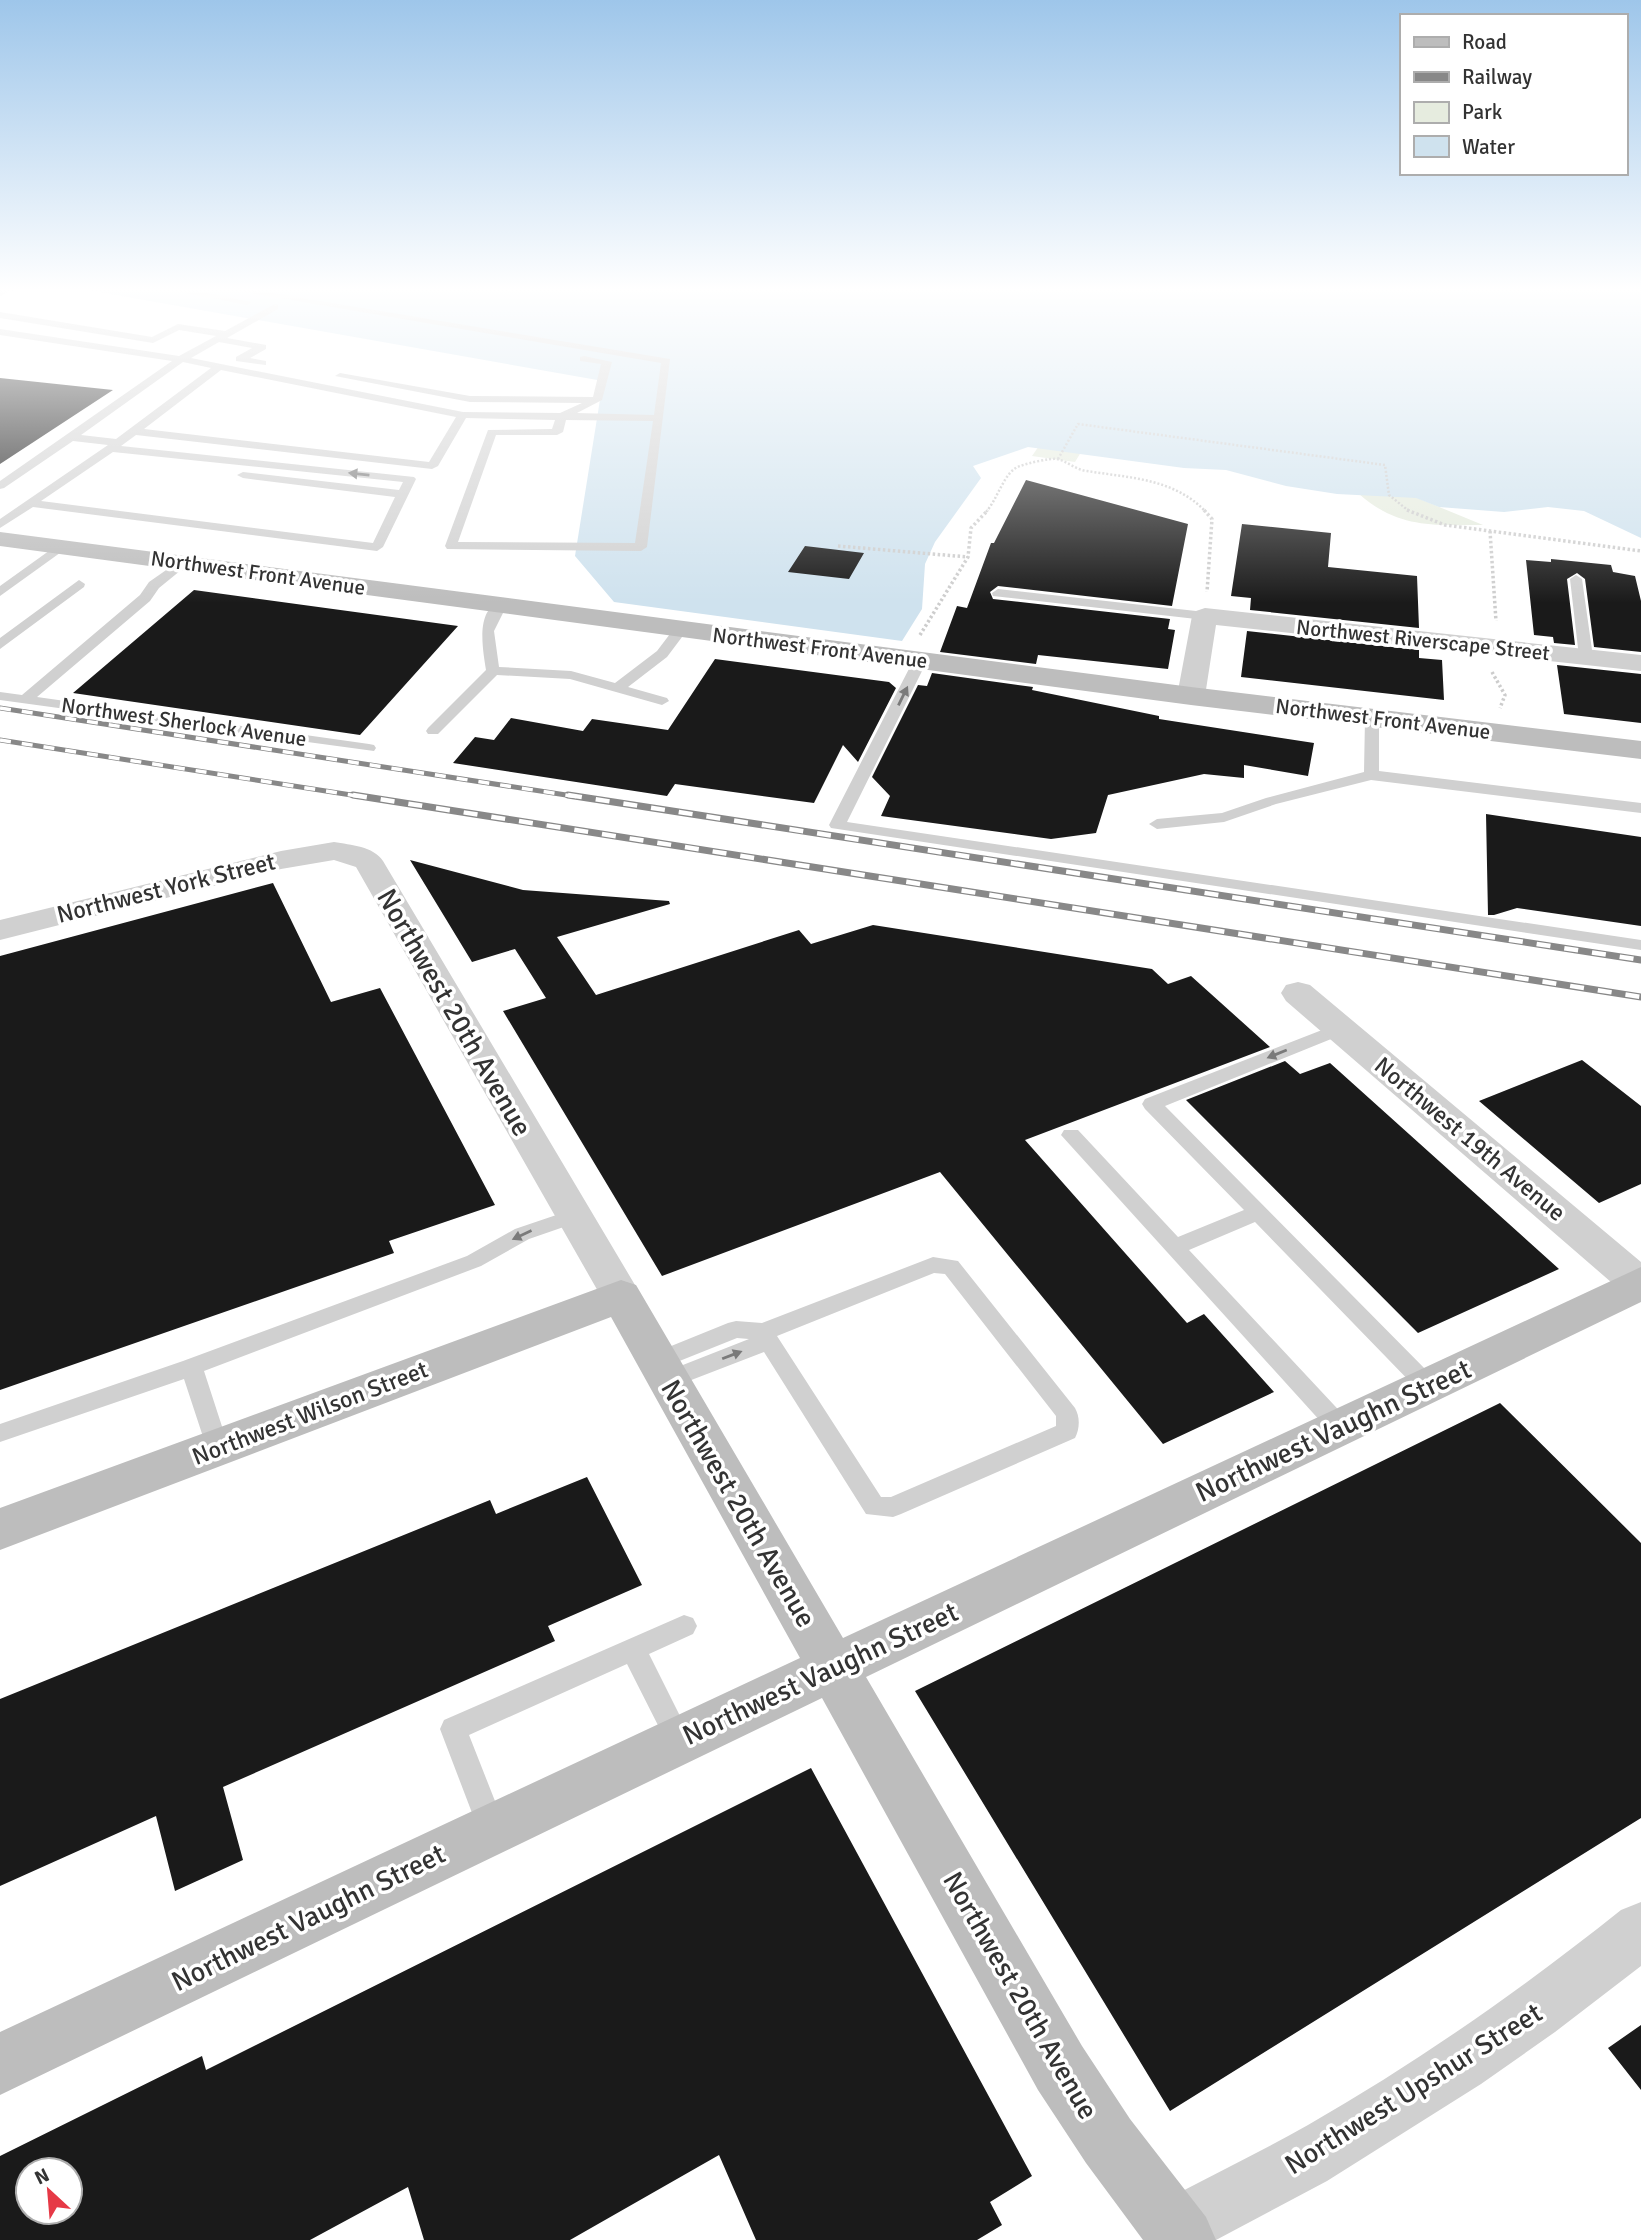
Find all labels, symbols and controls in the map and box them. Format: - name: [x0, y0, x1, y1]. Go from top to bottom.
- legend: [1400, 14, 1627, 175]
- text: Road: [1462, 29, 1507, 55]
- text: Railway: [1462, 64, 1532, 90]
- text: Park: [1462, 99, 1503, 125]
- text: Water: [1462, 134, 1515, 160]
- one-way arrow: [348, 468, 370, 479]
- street label: Northwest Front Avenue: [149, 545, 367, 601]
- street label: Northwest Riverscape Street: [1295, 614, 1551, 666]
- street label: Northwest Front Avenue: [711, 622, 929, 674]
- one-way arrow: [898, 686, 909, 706]
- street label: Northwest Sherlock Avenue: [60, 692, 308, 752]
- street label: Northwest Front Avenue: [1274, 693, 1492, 745]
- street label: Northwest York Street: [54, 846, 278, 930]
- street label: Northwest 20th Avenue: [369, 883, 539, 1142]
- one-way arrow: [1266, 1049, 1287, 1060]
- street label: Northwest 19th Avenue: [1368, 1050, 1572, 1228]
- one-way arrow: [512, 1230, 533, 1241]
- one-way arrow: [722, 1350, 743, 1361]
- street label: Northwest Vaughn Street: [1190, 1352, 1477, 1510]
- street label: Northwest Wilson Street: [188, 1354, 432, 1472]
- street label: Northwest 20th Avenue: [653, 1374, 823, 1633]
- street label: Northwest Vaughn Street: [677, 1595, 964, 1753]
- street label: Northwest Vaughn Street: [166, 1837, 451, 1999]
- street label: Northwest 20th Avenue: [935, 1866, 1105, 2125]
- street label: Northwest Upshur Street: [1279, 1996, 1549, 2182]
- north arrow: [14, 2156, 84, 2226]
- text: N: [31, 2163, 53, 2190]

